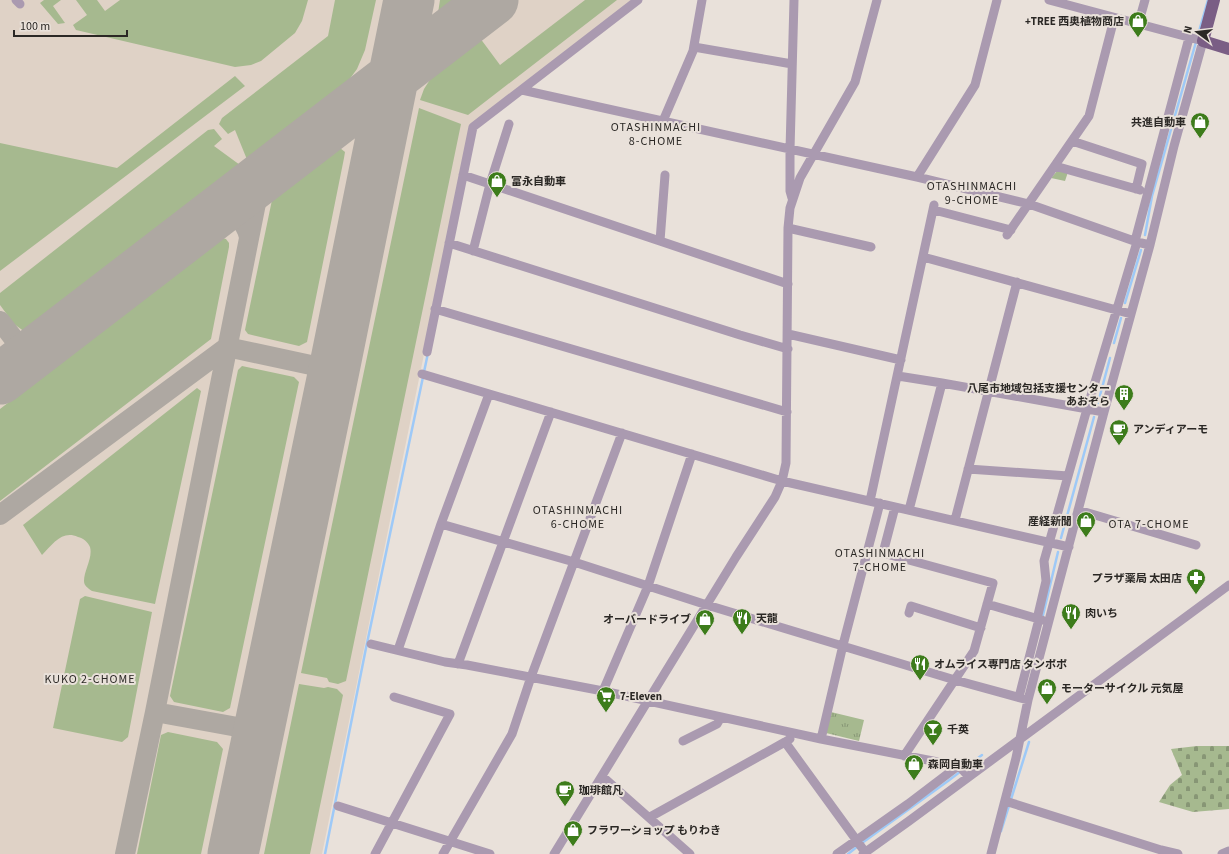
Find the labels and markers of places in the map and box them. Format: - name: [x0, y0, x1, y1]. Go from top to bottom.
- shop icon: +TREE 西奥植物商店: [1127, 10, 1149, 38]
- place label: +TREE 西奥植物商店: [1025, 14, 1124, 29]
- shop icon: 共進自動車: [1189, 111, 1211, 139]
- place label: 共進自動車: [1131, 115, 1186, 130]
- shop icon: 富永自動車: [486, 170, 508, 198]
- place label: 富永自動車: [511, 174, 566, 189]
- place label: 八尾市地域包括支援センター あおぞら: [967, 381, 1110, 409]
- building icon: 八尾市地域包括支援センター あおぞら: [1113, 383, 1135, 411]
- cafe icon: アンディアーモ: [1108, 418, 1130, 446]
- place label: アンディアーモ: [1133, 422, 1208, 437]
- shop icon: 産経新聞: [1075, 510, 1097, 538]
- place label: 産経新聞: [1028, 514, 1072, 529]
- pharmacy icon: プラザ薬局 太田店: [1185, 567, 1207, 595]
- place label: プラザ薬局 太田店: [1092, 571, 1182, 586]
- restaurant icon: 肉いち: [1060, 602, 1082, 630]
- place label: 肉いち: [1085, 606, 1118, 621]
- restaurant icon: 天龍: [731, 607, 753, 635]
- shop icon: オーバードライブ: [694, 608, 716, 636]
- place label: 天龍: [756, 611, 778, 626]
- place label: オーバードライブ: [603, 612, 691, 627]
- restaurant icon: オムライス専門店 タンポポ: [909, 653, 931, 681]
- place label: オムライス専門店 タンポポ: [934, 657, 1067, 672]
- shop icon: モーターサイクル 元気屋: [1036, 677, 1058, 705]
- place label: モーターサイクル 元気屋: [1061, 681, 1183, 696]
- supermarket icon: 7-Eleven: [595, 685, 617, 713]
- place label: 7-Eleven: [620, 689, 662, 704]
- bar icon: 千英: [922, 718, 944, 746]
- place label: 千英: [947, 722, 969, 737]
- shop icon: 森岡自動車: [903, 753, 925, 781]
- place label: 森岡自動車: [928, 757, 983, 772]
- cafe icon: 珈琲館凡: [554, 779, 576, 807]
- place label: 珈琲館凡: [579, 783, 623, 798]
- shop icon: フラワーショップ もりわき: [562, 819, 584, 847]
- place label: フラワーショップ もりわき: [587, 823, 721, 838]

